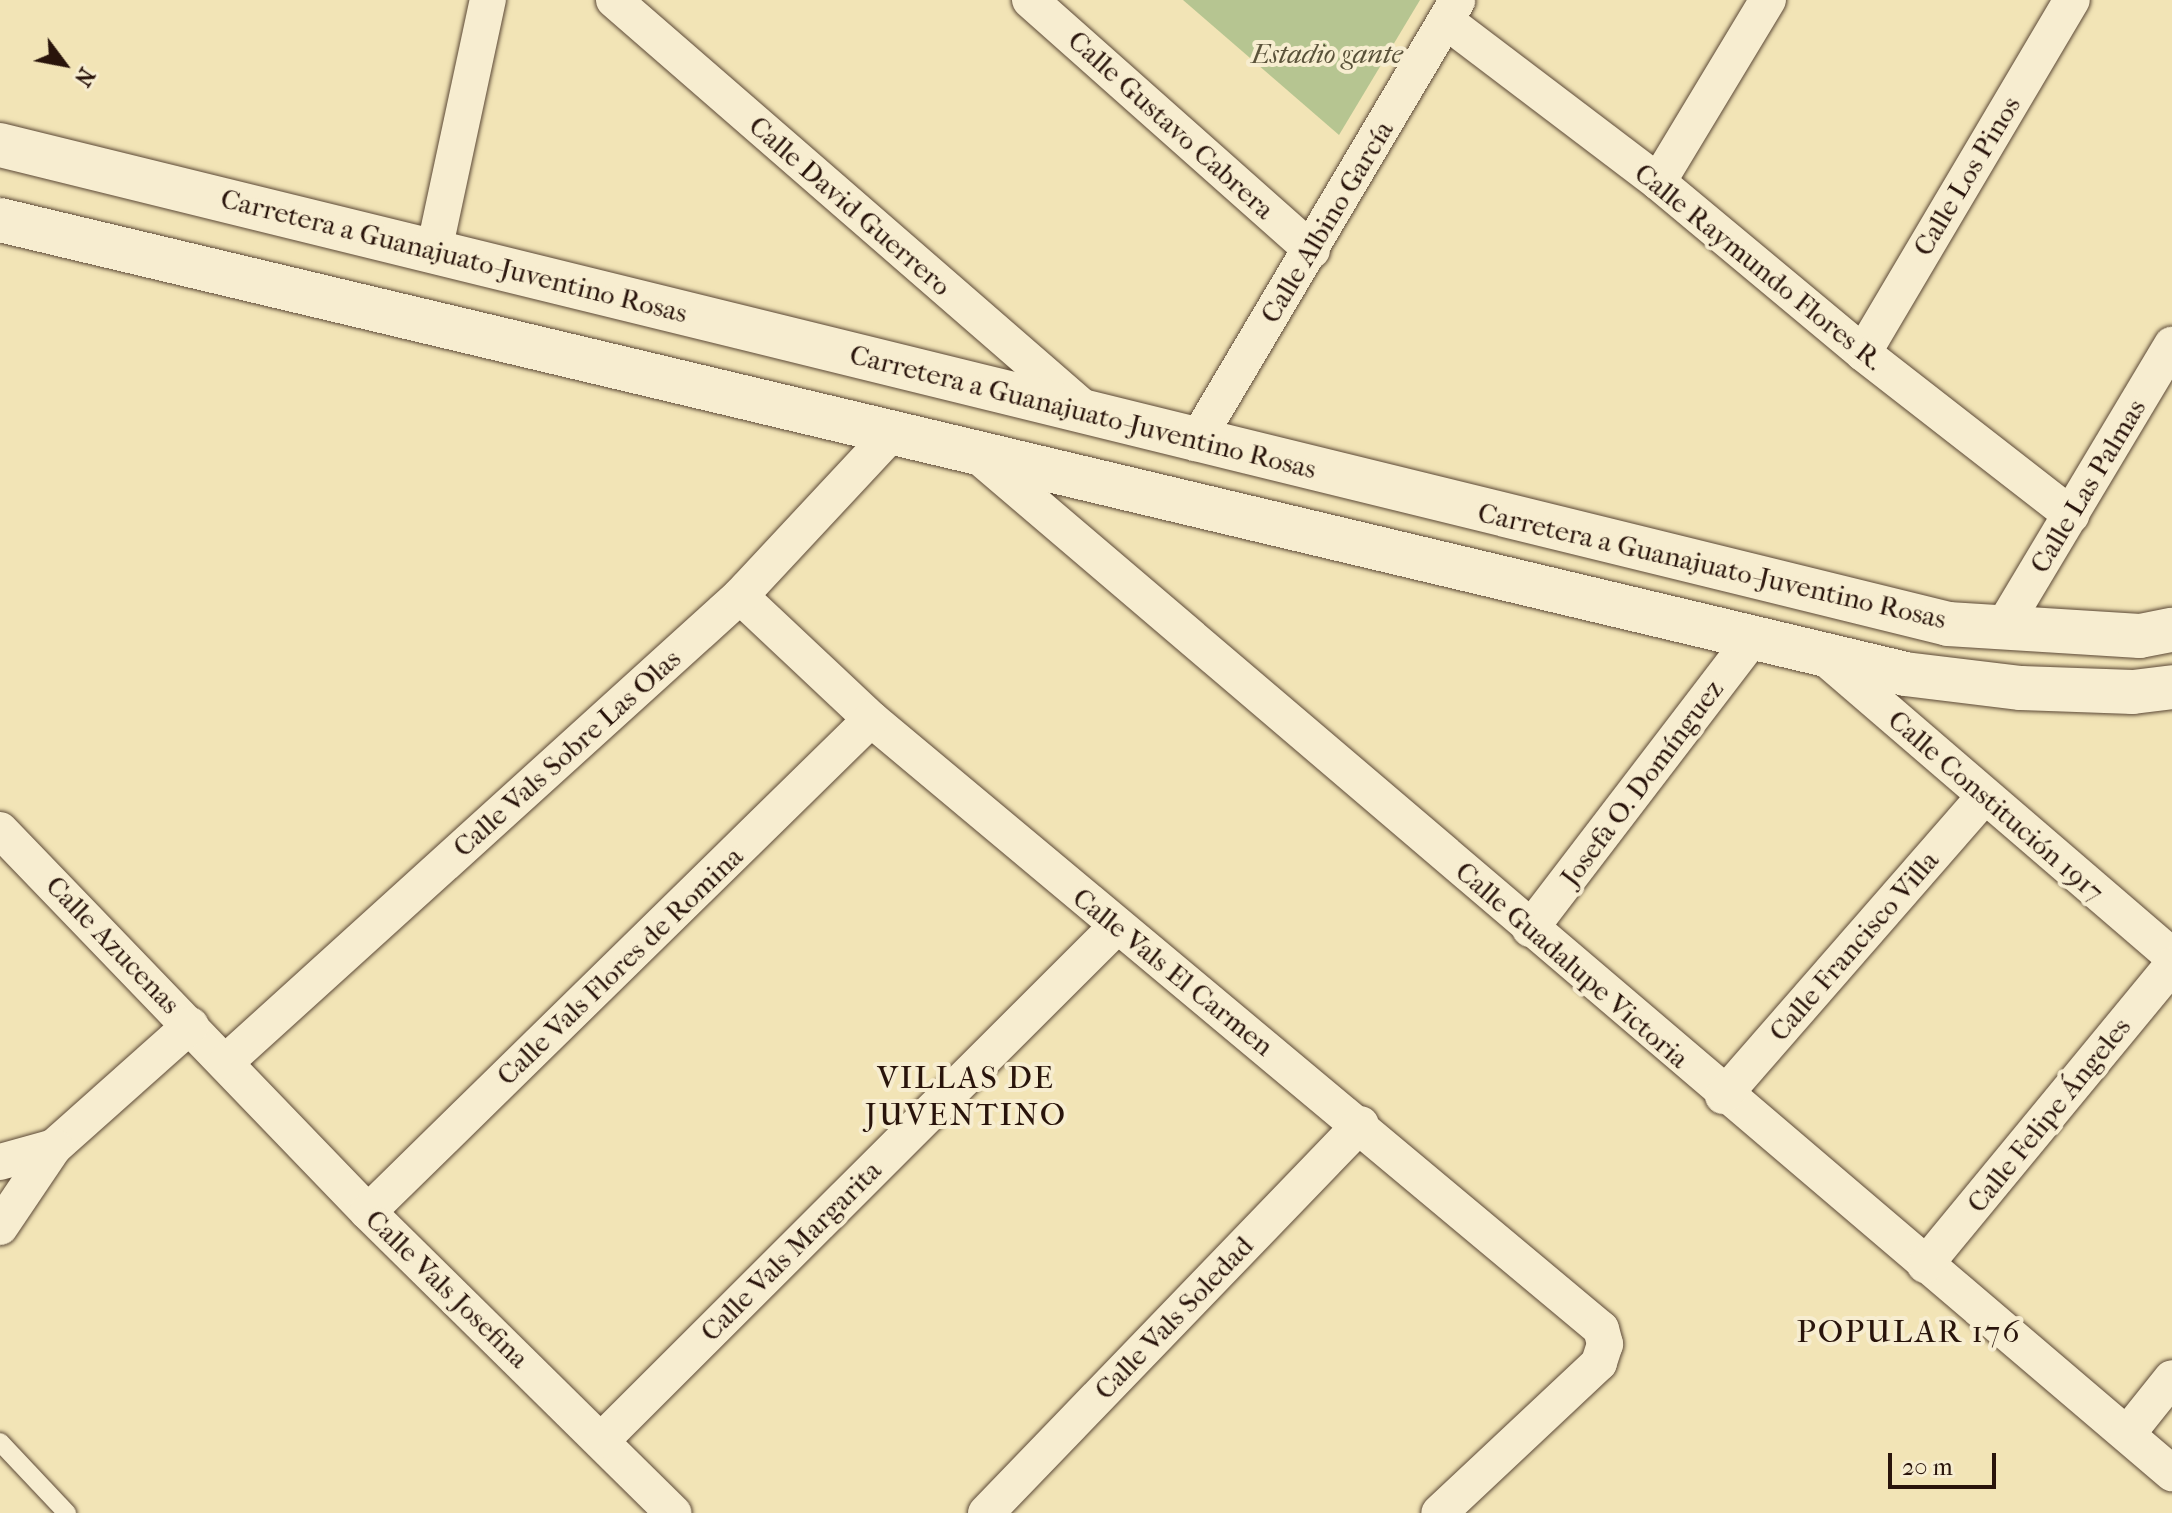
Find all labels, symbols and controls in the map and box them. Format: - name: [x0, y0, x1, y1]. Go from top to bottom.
- north arrow: [24, 24, 104, 104]
- street label: Calle Gustavo Cabrera: [1061, 24, 1281, 226]
- park label: Estadio gante: [1251, 37, 1403, 71]
- text: N: [69, 63, 100, 91]
- street label: Calle Los Pinos: [1906, 90, 2028, 262]
- street label: Calle David Guerrero: [742, 109, 958, 303]
- street label: Calle Albino García: [1253, 115, 1401, 329]
- street label: Calle Raymundo Flores R.: [1628, 156, 1890, 378]
- street label: Carretera a Guanajuato-Juventino Rosas: [217, 182, 691, 330]
- street label: Carretera a Guanajuato-Juventino Rosas: [846, 338, 1320, 486]
- street label: Calle Las Palmas: [2023, 393, 2153, 579]
- street label: Carretera a Guanajuato-Juventino Rosas: [1475, 496, 1949, 636]
- street label: Calle Vals Sobre Las Olas: [446, 642, 688, 864]
- street label: Josefa O. Domínguez: [1553, 673, 1731, 893]
- street label: Calle Constitución 1917: [1881, 703, 2111, 909]
- street label: Calle Vals Flores de Romina: [490, 840, 750, 1092]
- street label: Calle Francisco Villa: [1762, 844, 1946, 1048]
- street label: Calle Guadalupe Victoria: [1449, 855, 1695, 1075]
- street label: Calle Azucenas: [39, 869, 187, 1021]
- street label: Calle Vals El Carmen: [1066, 881, 1280, 1063]
- street label: Calle Felipe Ángeles: [1960, 1011, 2138, 1219]
- district label: VILLAS DE JUVENTINO: [865, 1060, 1067, 1135]
- street label: Calle Vals Margarita: [694, 1154, 888, 1348]
- street label: Calle Vals Josefina: [359, 1203, 535, 1375]
- street label: Calle Vals Soledad: [1088, 1229, 1260, 1407]
- district label: POPULAR 176: [1796, 1313, 2022, 1351]
- scale bar: [1892, 1437, 2000, 1487]
- text: 20 m: [1902, 1453, 1953, 1481]

